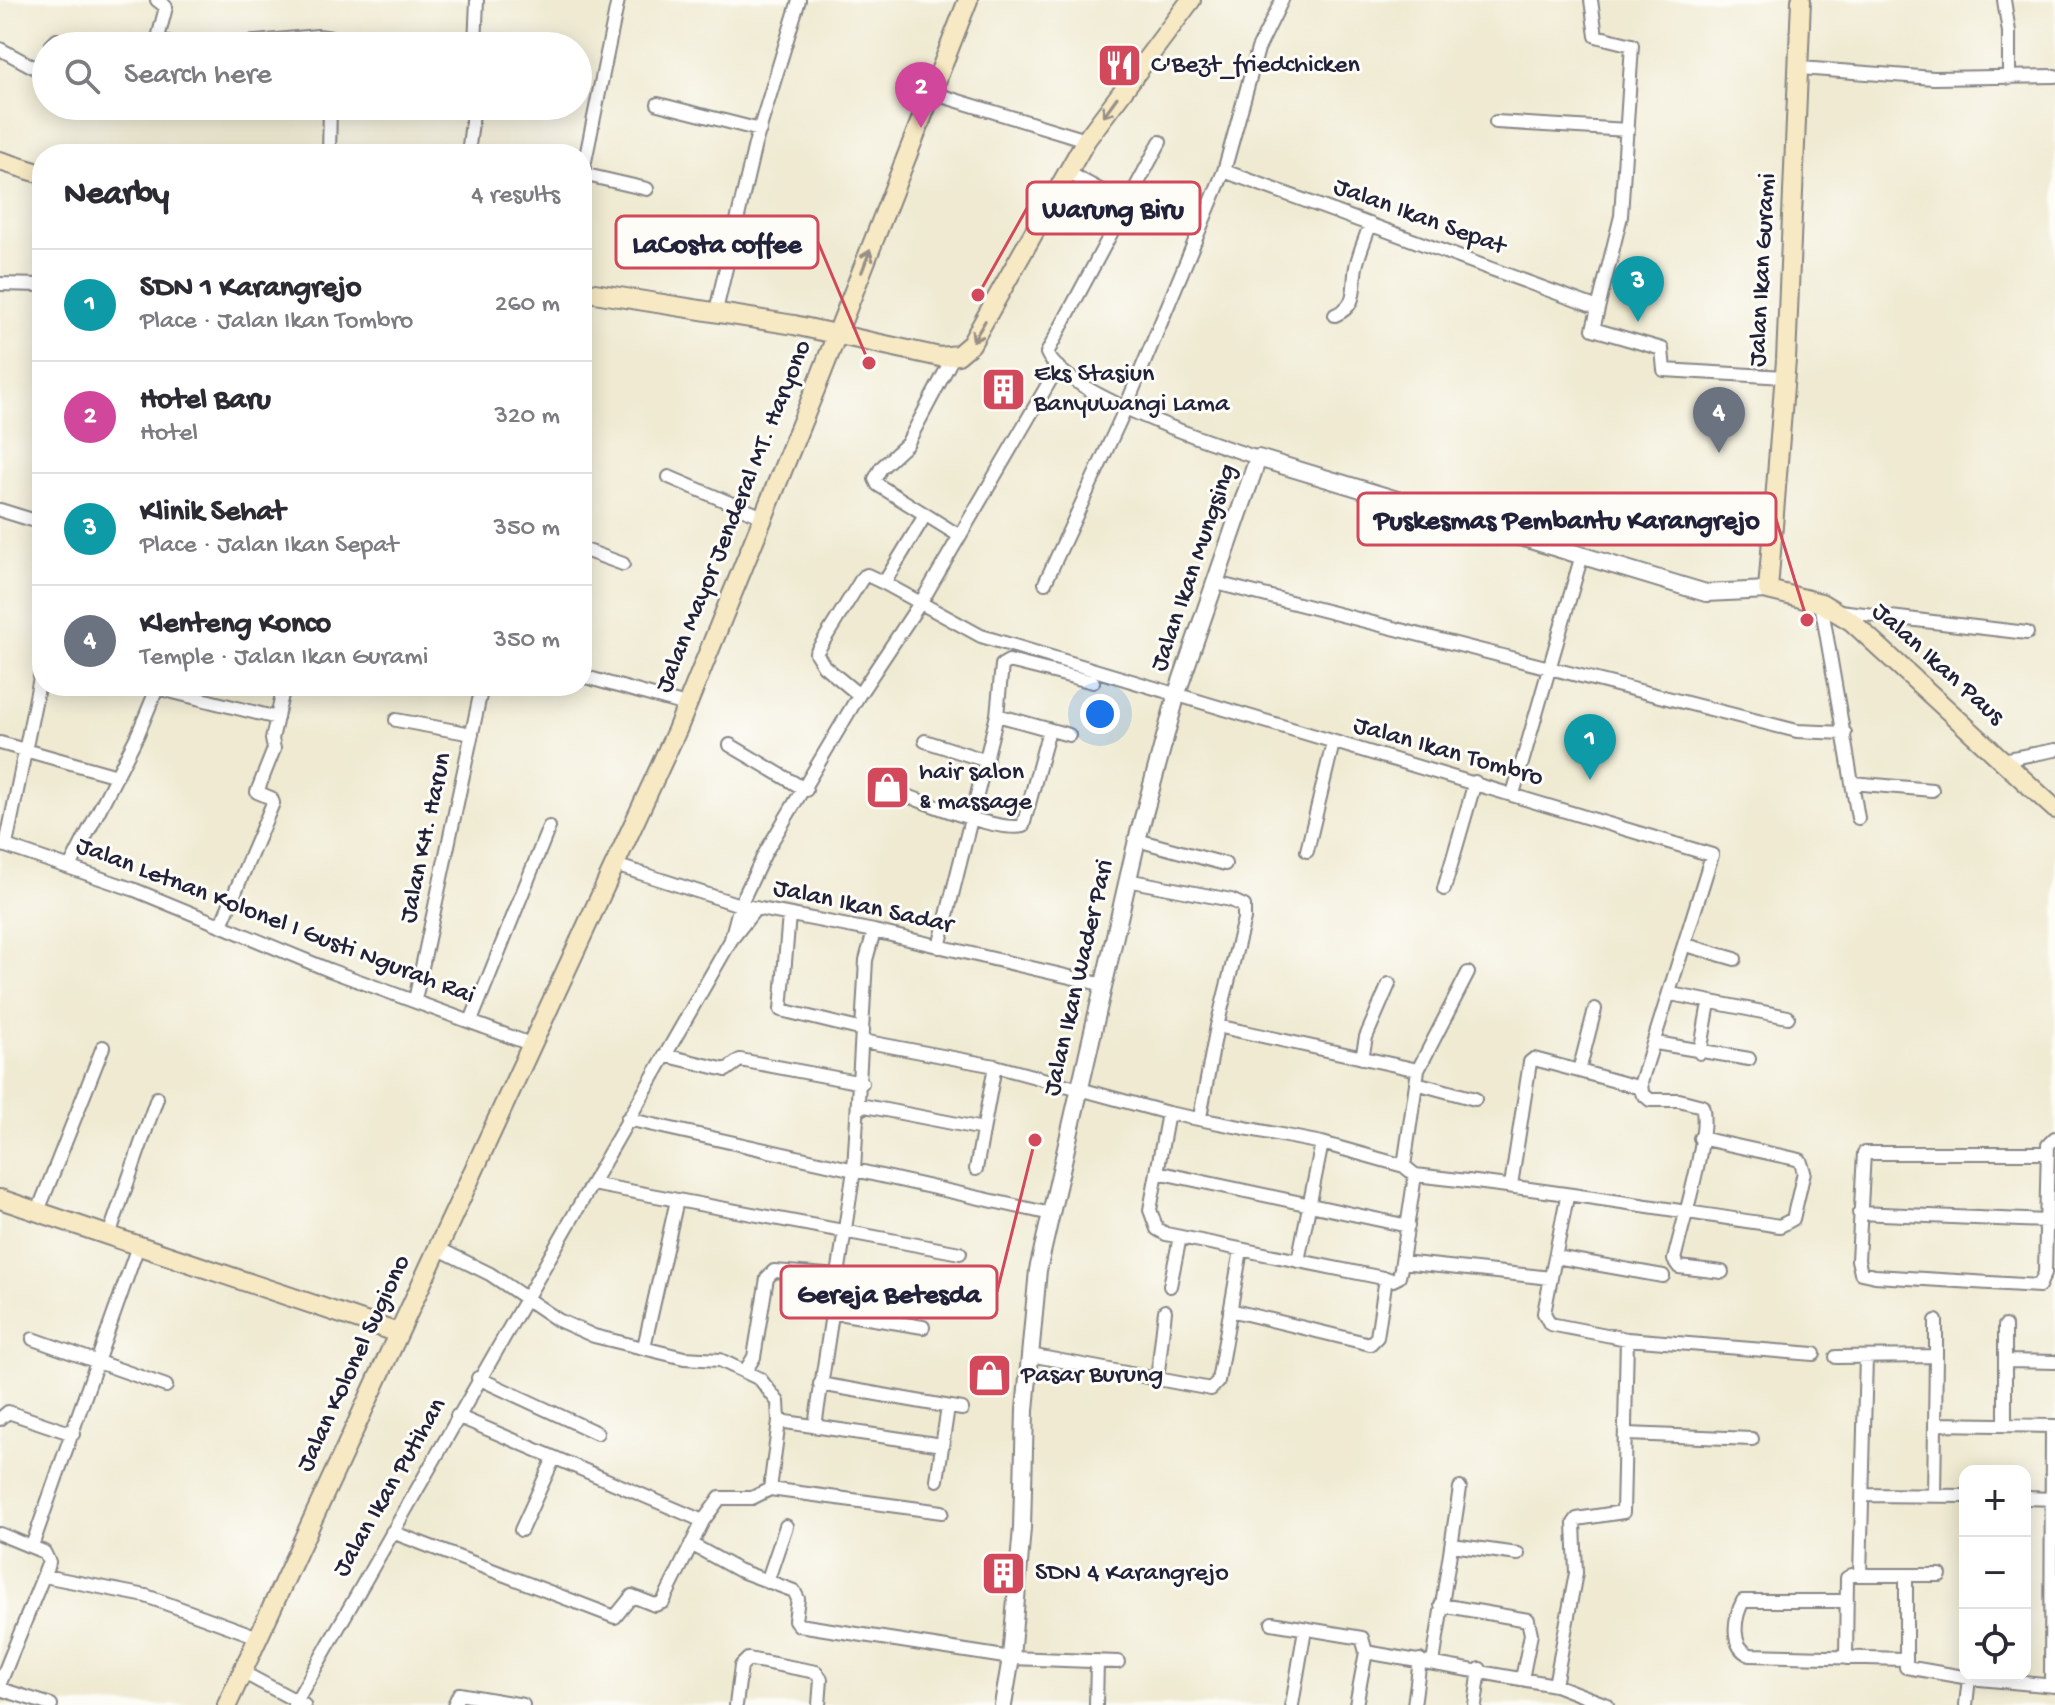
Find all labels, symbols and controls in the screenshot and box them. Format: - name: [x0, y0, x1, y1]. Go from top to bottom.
- search box: [32, 32, 592, 120]
- restaurant icon: C'Bezt_friedchicken: [1096, 42, 1144, 90]
- place label: C'Bezt_friedchicken: [1151, 51, 1361, 82]
- icon: search: [60, 54, 104, 98]
- text: Search here: [124, 59, 272, 94]
- pin: 2: [895, 62, 947, 128]
- one-way arrow: [1102, 95, 1118, 117]
- street label: Jalan Ikan Sepat: [1329, 172, 1512, 264]
- street label: Jalan Ikan Gurami: [1743, 172, 1785, 368]
- text: Nearby: [64, 176, 169, 216]
- text: 4 results: [471, 181, 560, 212]
- callout: Warung Biru: [1027, 182, 1200, 234]
- text: Warung Biru: [1041, 195, 1185, 228]
- callout: LaCosta coffee: [616, 216, 818, 268]
- text: LaCosta coffee: [632, 230, 803, 263]
- one-way arrow: [860, 249, 874, 274]
- pin: 3: [1612, 256, 1664, 322]
- text: SDN 1 Karangrejo: [140, 272, 362, 307]
- text: 1: [85, 290, 95, 321]
- text: 260 m: [495, 290, 560, 321]
- text: Place · Jalan Ikan Tombro: [140, 307, 413, 338]
- one-way arrow: [971, 319, 987, 342]
- street label: Jalan Mayor Jenderal MT. Haryono: [650, 336, 820, 698]
- place label: Eks Stasiun Banyuwangi Lama: [1033, 360, 1231, 421]
- building icon: Eks Stasiun Banyuwangi Lama: [979, 366, 1027, 414]
- text: Hotel Baru: [140, 384, 271, 419]
- pin: 4: [1693, 387, 1745, 453]
- text: 2: [84, 402, 96, 433]
- text: 320 m: [494, 402, 560, 433]
- text: Hotel: [140, 419, 198, 450]
- street label: Jalan Ikan Mungsing: [1145, 460, 1245, 676]
- callout: Puskesmas Pembantu Karangrejo: [1358, 493, 1776, 545]
- text: Klinik Sehat: [140, 496, 285, 531]
- text: Puskesmas Pembantu Karangrejo: [1372, 506, 1760, 539]
- text: 3: [83, 514, 97, 545]
- text: 350 m: [493, 514, 560, 545]
- text: Place · Jalan Ikan Sepat: [140, 531, 398, 562]
- street label: Jalan Ikan Paus: [1864, 597, 2011, 734]
- text: Klenteng Konco: [140, 608, 331, 643]
- text: 4: [84, 626, 96, 657]
- text: 350 m: [493, 626, 560, 657]
- text: Temple · Jalan Ikan Gurami: [140, 643, 428, 674]
- your location: [1080, 694, 1120, 734]
- street label: Jalan Ikan Tombro: [1350, 711, 1546, 795]
- pin: 1: [1564, 714, 1616, 780]
- street label: Jalan KH. Harun: [394, 749, 460, 926]
- place label: hair salon & massage: [919, 758, 1032, 819]
- shop icon: hair salon & massage: [864, 764, 912, 812]
- street label: Jalan Letnan Kolonel I Gusti Ngurah Rai: [71, 831, 479, 1013]
- street label: Jalan Ikan Wader Pari: [1038, 857, 1122, 1099]
- street label: Jalan Ikan Sadar: [770, 874, 958, 943]
- street label: Jalan Kolonel Sugiono: [291, 1251, 419, 1477]
- callout: Gereja Betesda: [781, 1266, 997, 1318]
- text: Gereja Betesda: [797, 1280, 982, 1313]
- shop icon: Pasar Burung: [966, 1352, 1014, 1400]
- place label: Pasar Burung: [1020, 1361, 1163, 1392]
- street label: Jalan Ikan Putihan: [327, 1393, 455, 1583]
- map controls: [1959, 1465, 2031, 1681]
- button: +: [1959, 1465, 2031, 1537]
- button: −: [1959, 1537, 2031, 1609]
- building icon: SDN 4 Karangrejo: [980, 1550, 1028, 1598]
- place label: SDN 4 Karangrejo: [1035, 1559, 1229, 1590]
- button: locate: [1959, 1609, 2031, 1681]

